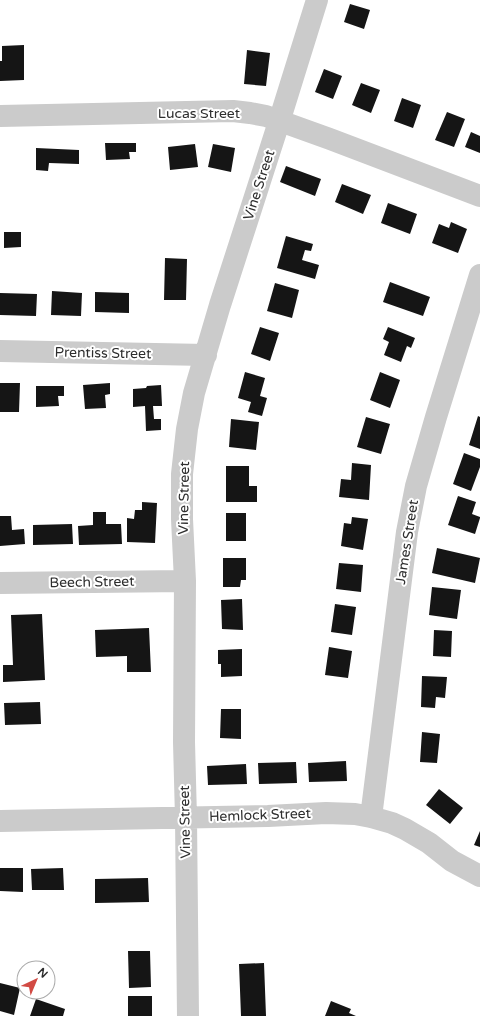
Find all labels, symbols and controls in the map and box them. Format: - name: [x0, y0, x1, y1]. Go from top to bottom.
- street label: Lucas Street: [158, 105, 241, 122]
- street label: Vine Street: [240, 147, 279, 222]
- street label: Prentiss Street: [55, 344, 152, 362]
- street label: Vine Street: [175, 461, 193, 535]
- street label: James Street: [392, 498, 422, 586]
- street label: Beech Street: [49, 573, 135, 591]
- street label: Vine Street: [176, 785, 194, 859]
- street label: Hemlock Street: [209, 805, 312, 825]
- north arrow: [16, 960, 56, 1000]
- text: N: [35, 965, 50, 981]

